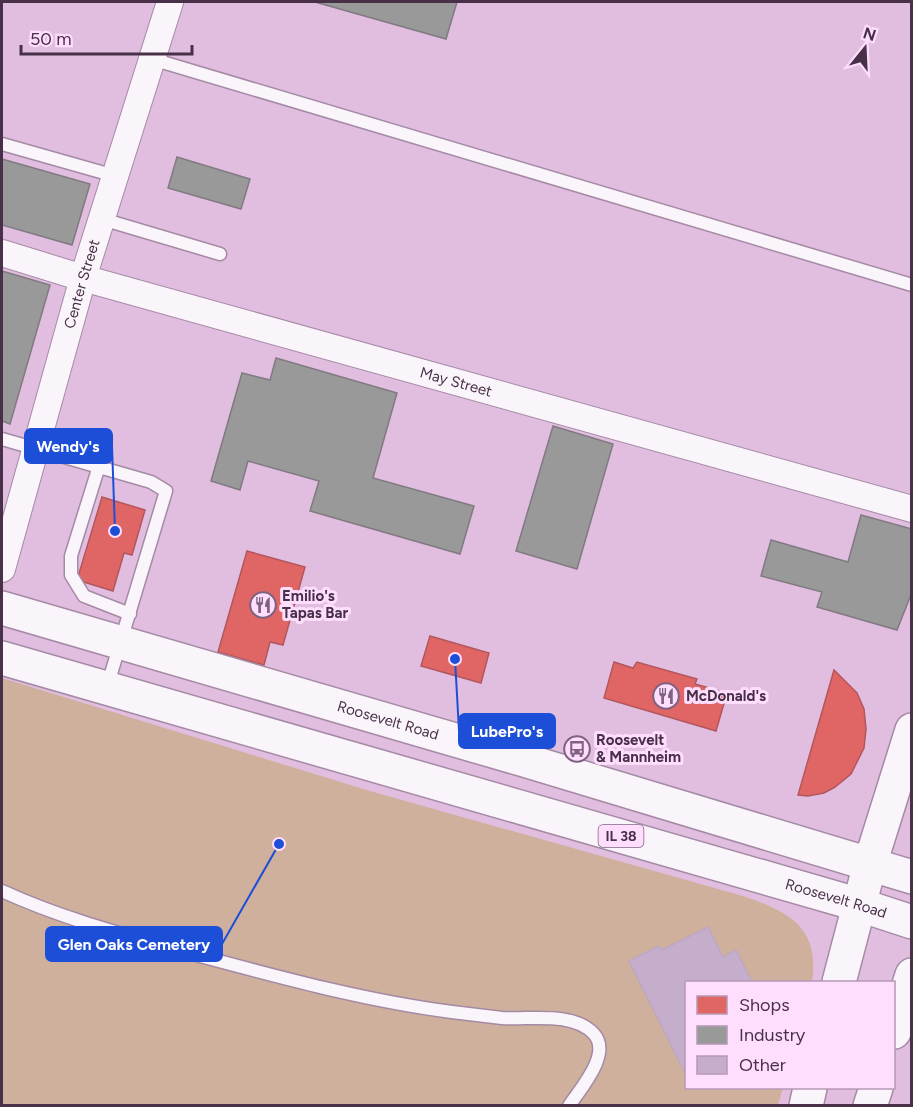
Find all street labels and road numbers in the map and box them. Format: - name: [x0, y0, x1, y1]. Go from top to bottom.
- street label: Center Street: [60, 237, 104, 331]
- street label: May Street: [418, 363, 494, 401]
- street label: Roosevelt Road: [335, 697, 441, 744]
- road number: IL 38: [598, 825, 644, 847]
- street label: Roosevelt Road: [783, 875, 889, 922]

